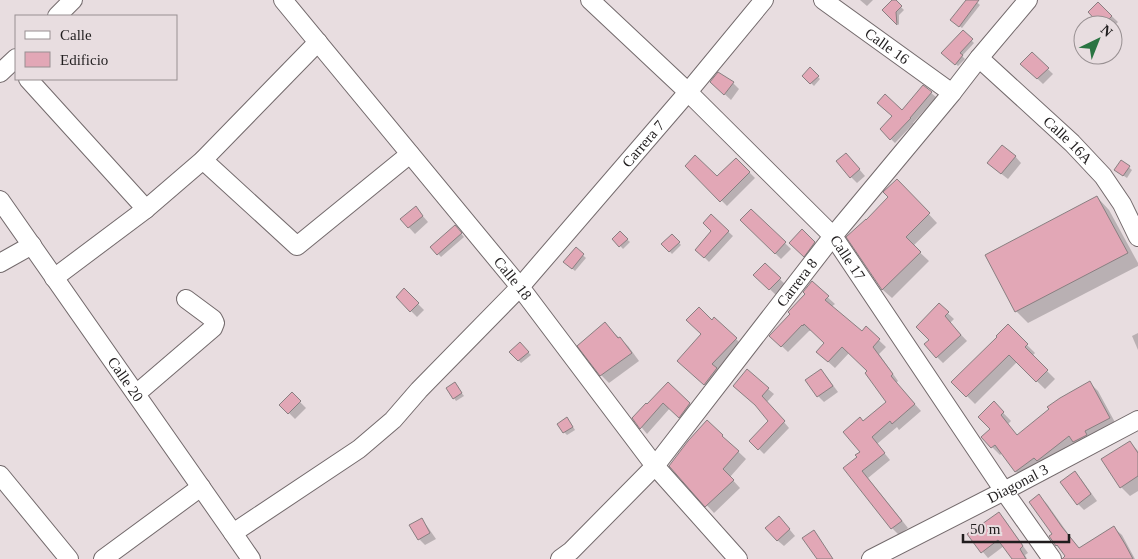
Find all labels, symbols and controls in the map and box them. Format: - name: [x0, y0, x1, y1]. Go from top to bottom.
- legend: [15, 15, 178, 80]
- north arrow: [1073, 15, 1123, 65]
- text: N: [1098, 22, 1115, 40]
- street label: Calle 16: [862, 25, 913, 68]
- text: Calle: [60, 27, 92, 43]
- text: Edificio: [60, 52, 108, 68]
- street label: Calle 16A: [1040, 113, 1096, 167]
- street label: Carrera 7: [619, 117, 668, 170]
- street label: Calle 17: [827, 232, 869, 284]
- street label: Calle 18: [491, 254, 535, 303]
- street label: Carrera 8: [773, 255, 820, 310]
- street label: Calle 20: [105, 354, 147, 405]
- street label: Diagonal 3: [985, 461, 1051, 506]
- scale bar: [963, 512, 1069, 544]
- text: 50 m: [970, 521, 1001, 537]

